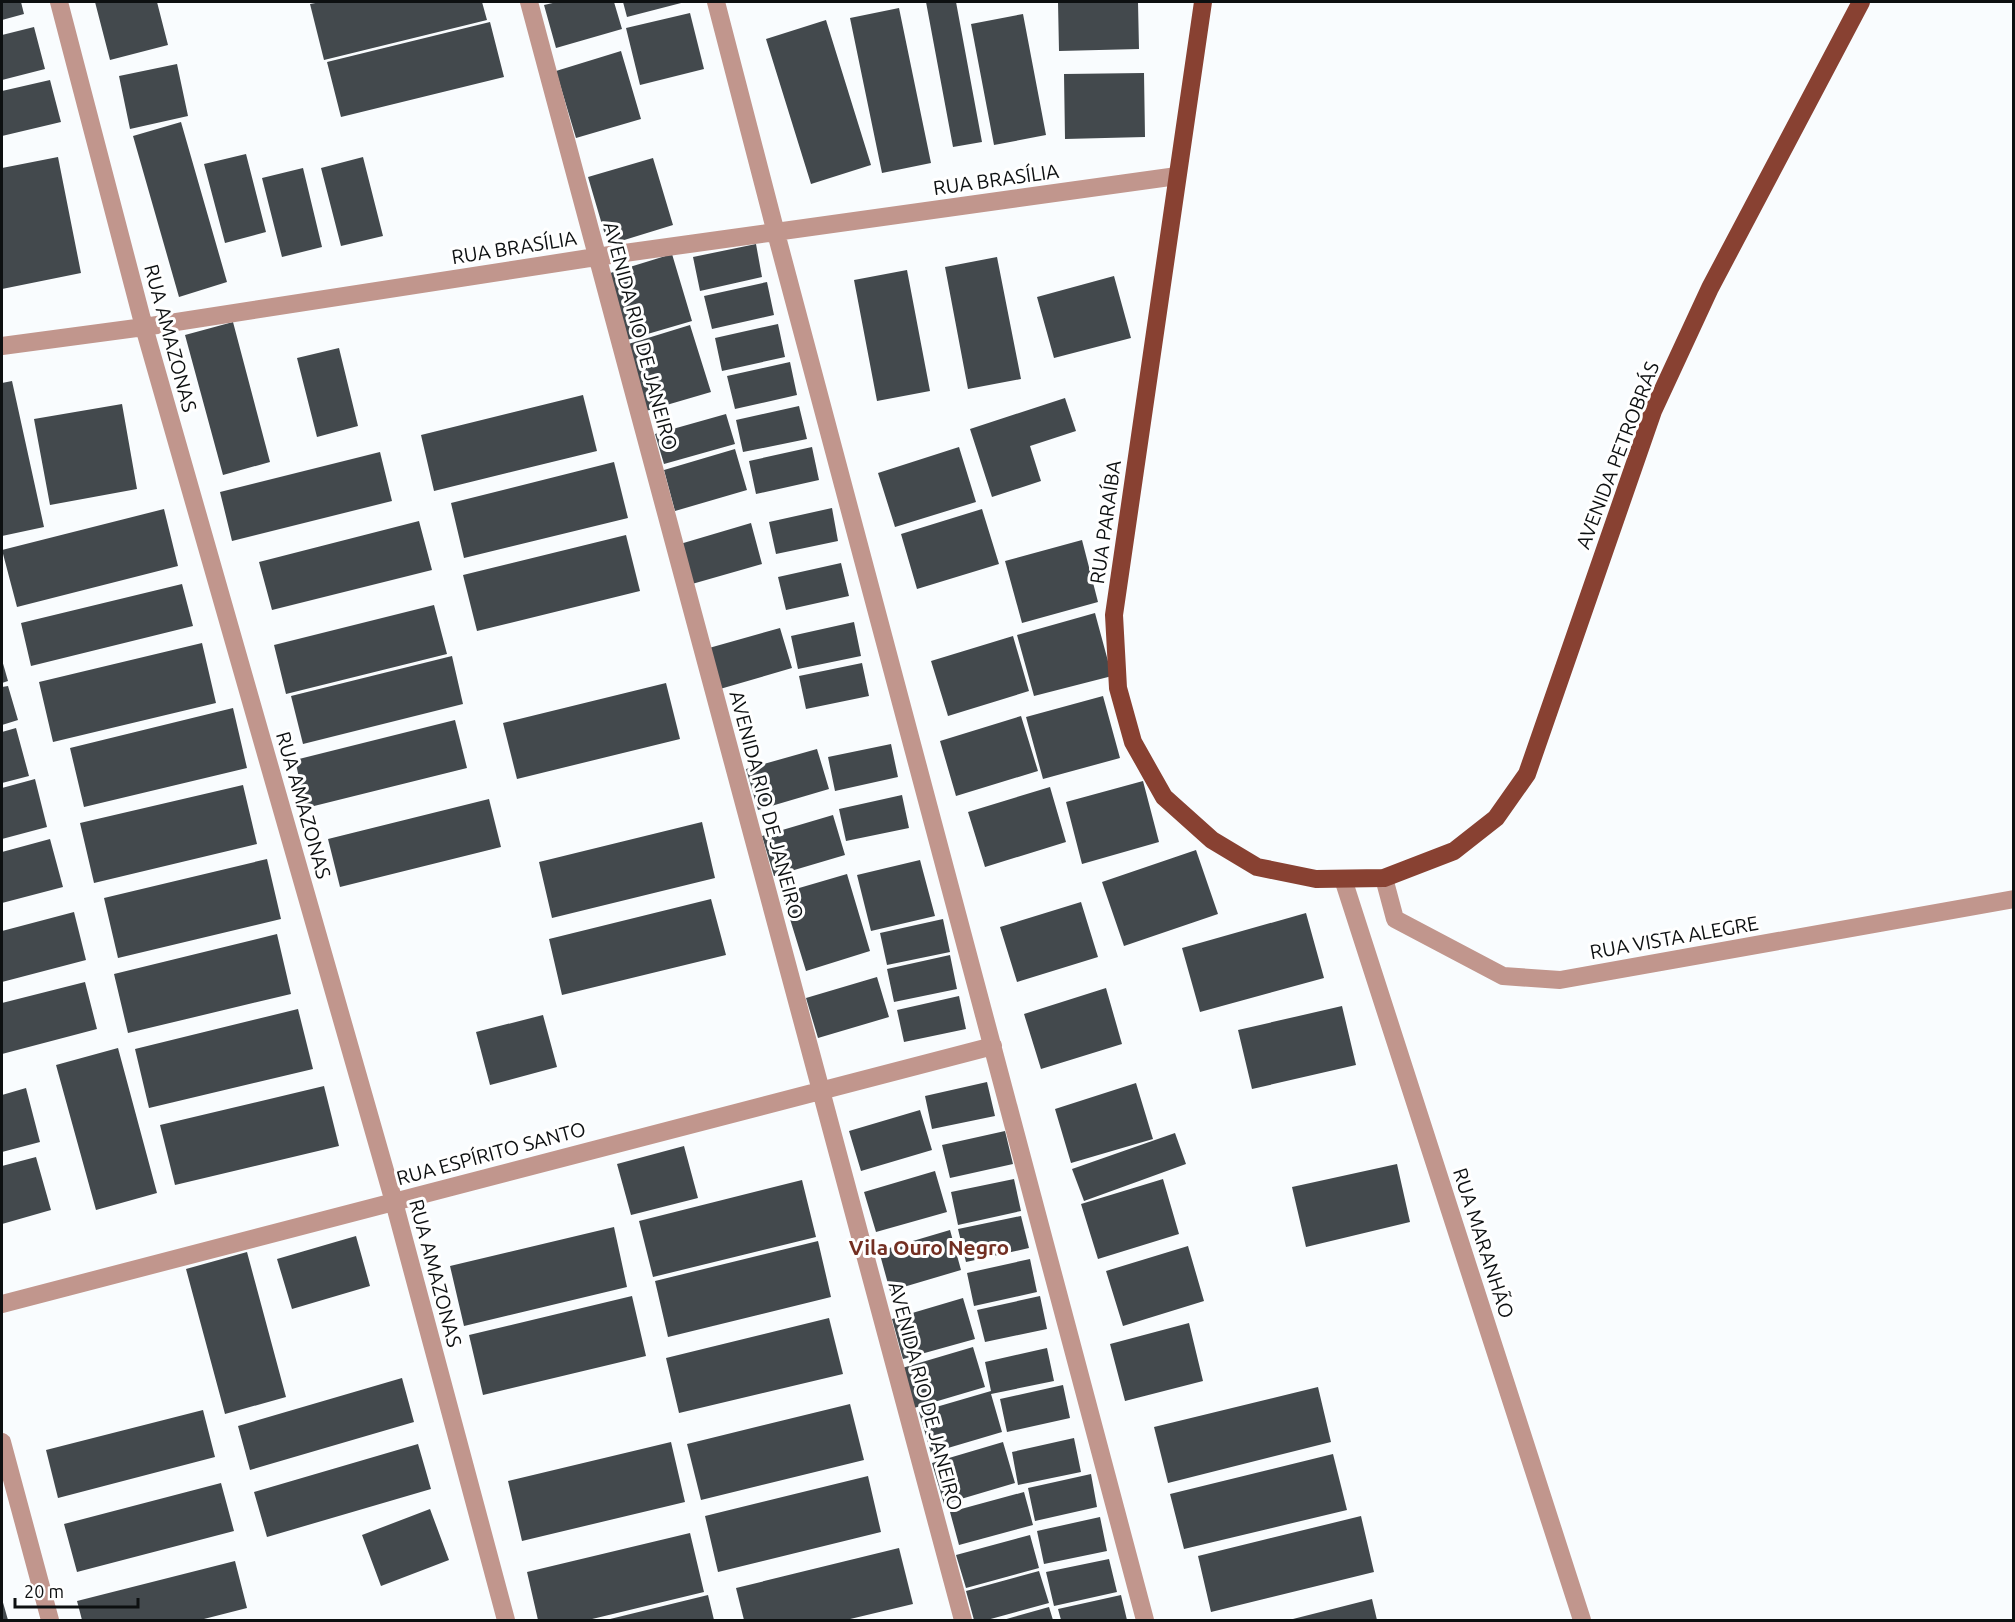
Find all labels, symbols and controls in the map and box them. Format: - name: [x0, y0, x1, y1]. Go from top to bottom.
- street label: RUA BRASÍLIA: [932, 159, 1060, 199]
- street label: AVENIDA RIO DE JANEIRO: [599, 219, 683, 453]
- street label: RUA BRASÍLIA: [450, 226, 578, 268]
- street label: RUA AMAZONAS: [140, 262, 202, 414]
- street label: AVENIDA PETROBRÁS: [1571, 358, 1663, 552]
- street label: RUA PARAÍBA: [1085, 459, 1125, 585]
- street label: AVENIDA RIO DE JANEIRO: [725, 688, 809, 922]
- street label: RUA AMAZONAS: [272, 729, 336, 881]
- street label: RUA VISTA ALEGRE: [1588, 911, 1760, 963]
- street label: RUA ESPÍRITO SANTO: [394, 1117, 588, 1189]
- street label: RUA MARANHÃO: [1449, 1165, 1519, 1321]
- street label: RUA AMAZONAS: [405, 1197, 467, 1349]
- district label: Vila Ouro Negro: [849, 1235, 1009, 1259]
- street label: AVENIDA RIO DE JANEIRO: [884, 1279, 968, 1513]
- scale bar: [15, 1571, 138, 1609]
- text: 20 m: [24, 1581, 64, 1601]

